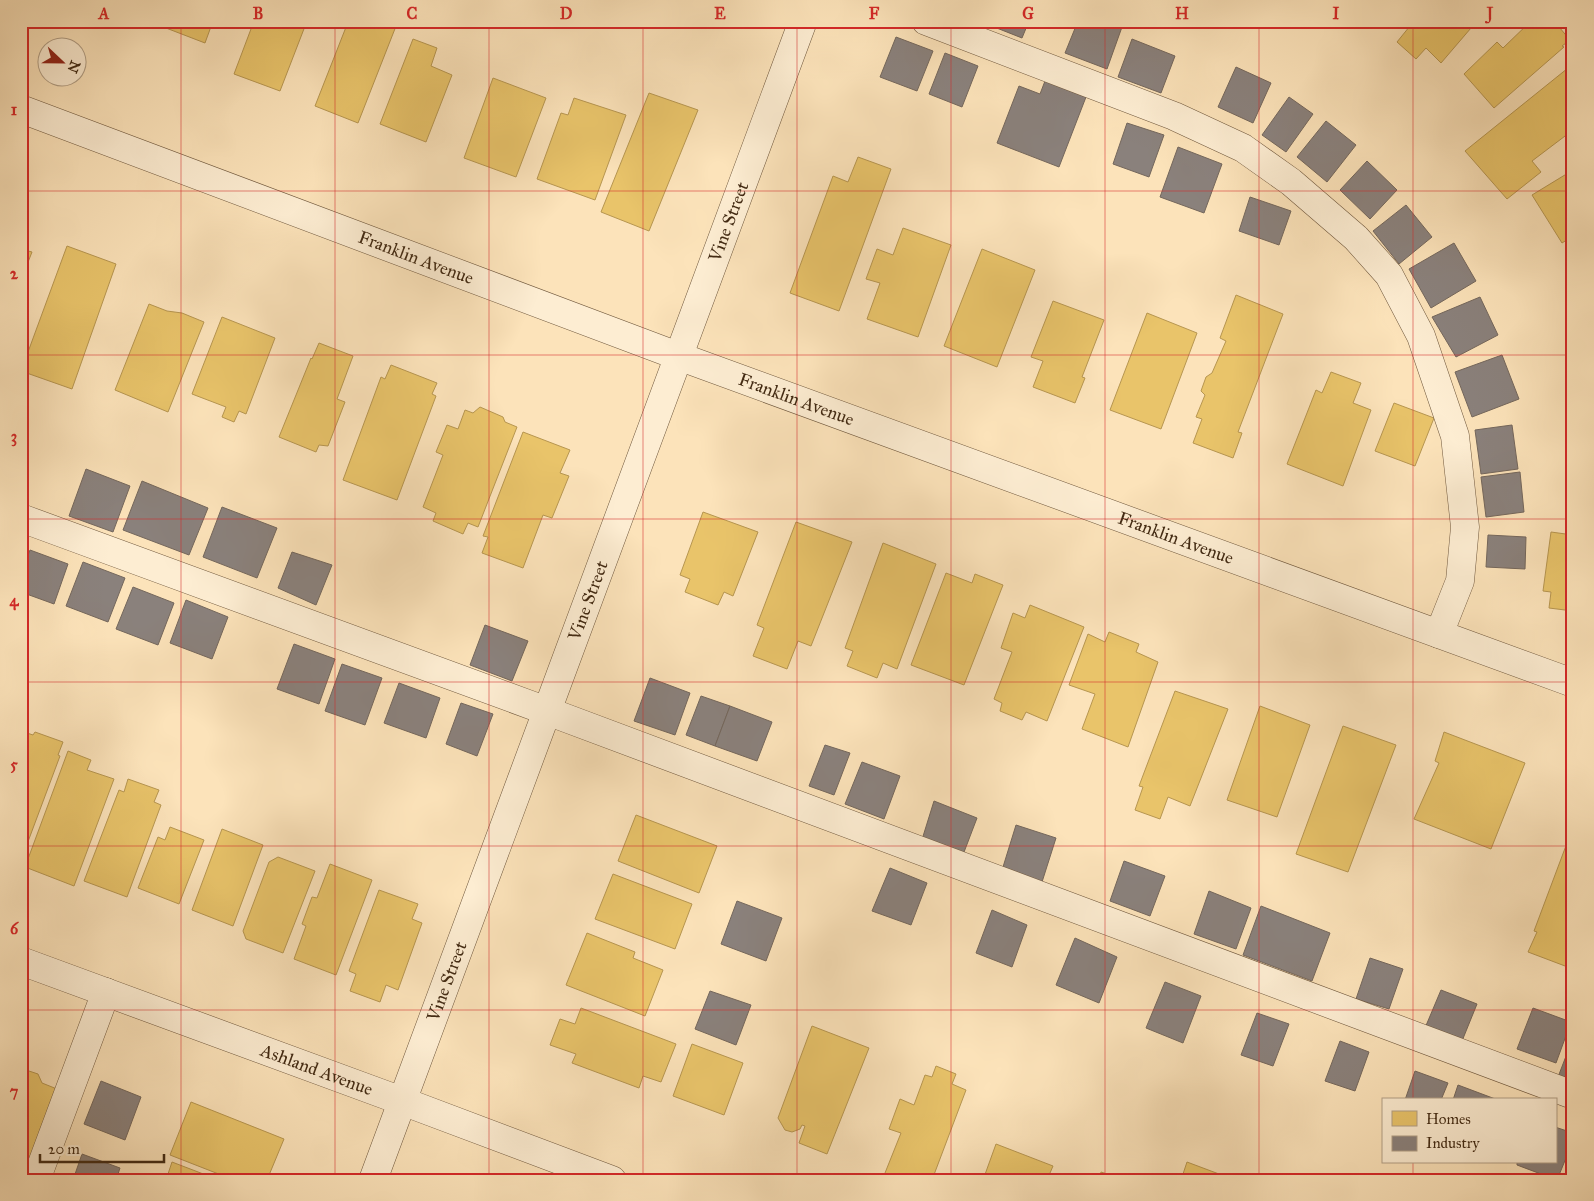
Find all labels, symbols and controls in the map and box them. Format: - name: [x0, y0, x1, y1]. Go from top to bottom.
- text: A: [98, 4, 110, 23]
- text: B: [253, 4, 263, 23]
- text: C: [407, 4, 418, 23]
- text: D: [560, 4, 573, 23]
- text: E: [714, 4, 726, 23]
- text: F: [869, 4, 880, 23]
- text: G: [1022, 4, 1034, 23]
- text: H: [1175, 4, 1189, 23]
- text: I: [1333, 4, 1340, 23]
- text: J: [1485, 4, 1494, 24]
- north arrow: [38, 38, 88, 88]
- text: N: [63, 58, 84, 75]
- text: 1: [11, 100, 18, 119]
- street label: Vine Street: [703, 178, 754, 266]
- street label: Franklin Avenue: [355, 226, 477, 289]
- text: 2: [10, 264, 19, 283]
- street label: Franklin Avenue: [736, 368, 857, 430]
- text: 3: [11, 427, 17, 447]
- street label: Franklin Avenue: [1115, 507, 1237, 569]
- street label: Vine Street: [563, 557, 613, 644]
- text: 4: [10, 591, 20, 611]
- text: 5: [10, 755, 18, 774]
- text: 6: [10, 919, 19, 938]
- street label: Vine Street: [422, 938, 472, 1025]
- street label: Ashland Avenue: [257, 1039, 376, 1100]
- text: 7: [10, 1082, 19, 1101]
- legend: [1382, 1098, 1556, 1164]
- text: Homes: [1426, 1110, 1471, 1128]
- scale bar: [40, 1131, 164, 1163]
- text: Industry: [1426, 1134, 1480, 1152]
- text: 20 m: [48, 1140, 80, 1158]

